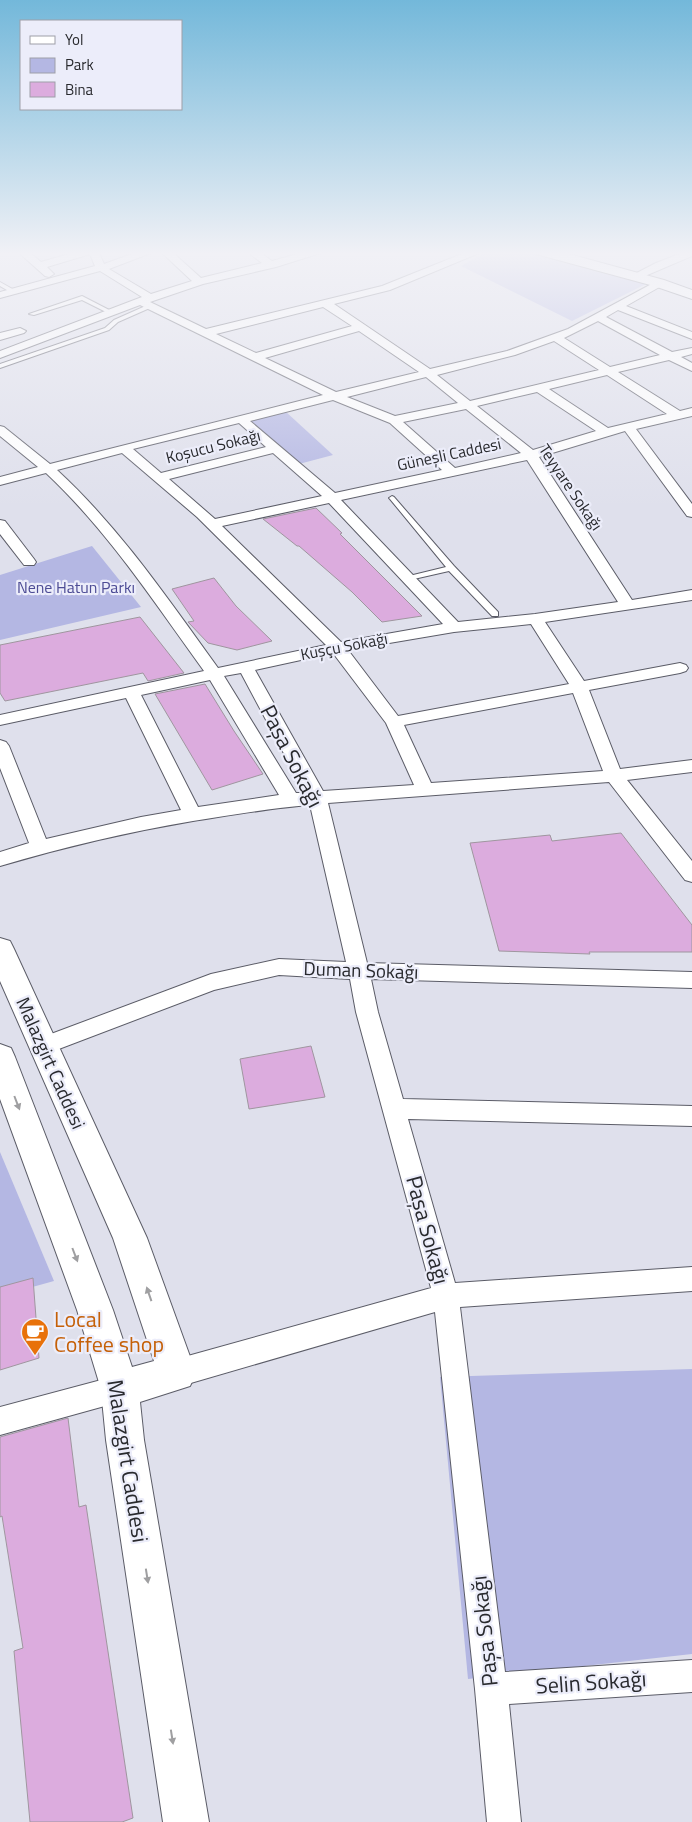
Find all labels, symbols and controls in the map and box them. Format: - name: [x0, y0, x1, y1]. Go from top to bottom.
- legend: [20, 20, 182, 110]
- text: Yol: [65, 28, 83, 51]
- text: Park: [65, 53, 94, 76]
- text: Bina: [65, 78, 94, 101]
- street label: Koşucu Sokağı: [163, 423, 263, 469]
- street label: Güneşli Caddesi: [395, 431, 503, 477]
- street label: Teyyare Sokağı: [533, 439, 609, 535]
- park label: Nene Hatun Parkı: [17, 575, 135, 599]
- street label: Kuşçu Sokağı: [298, 626, 390, 666]
- street label: Paşa Sokağı: [252, 699, 332, 813]
- street label: Duman Sokağı: [303, 953, 419, 986]
- street label: Malazgirt Caddesi: [9, 992, 94, 1134]
- one-way arrow: [13, 1096, 21, 1111]
- street label: Paşa Sokağı: [397, 1172, 459, 1288]
- one-way arrow: [71, 1248, 79, 1262]
- one-way arrow: [145, 1286, 153, 1301]
- place label: Local Coffee shop: [54, 1302, 164, 1361]
- cafe icon: Local Coffee shop: [20, 1317, 50, 1356]
- street label: Malazgirt Caddesi: [98, 1377, 158, 1545]
- one-way arrow: [143, 1568, 151, 1584]
- street label: Paşa Sokağı: [461, 1574, 507, 1688]
- street label: Selin Sokağı: [535, 1661, 647, 1703]
- one-way arrow: [169, 1729, 177, 1745]

